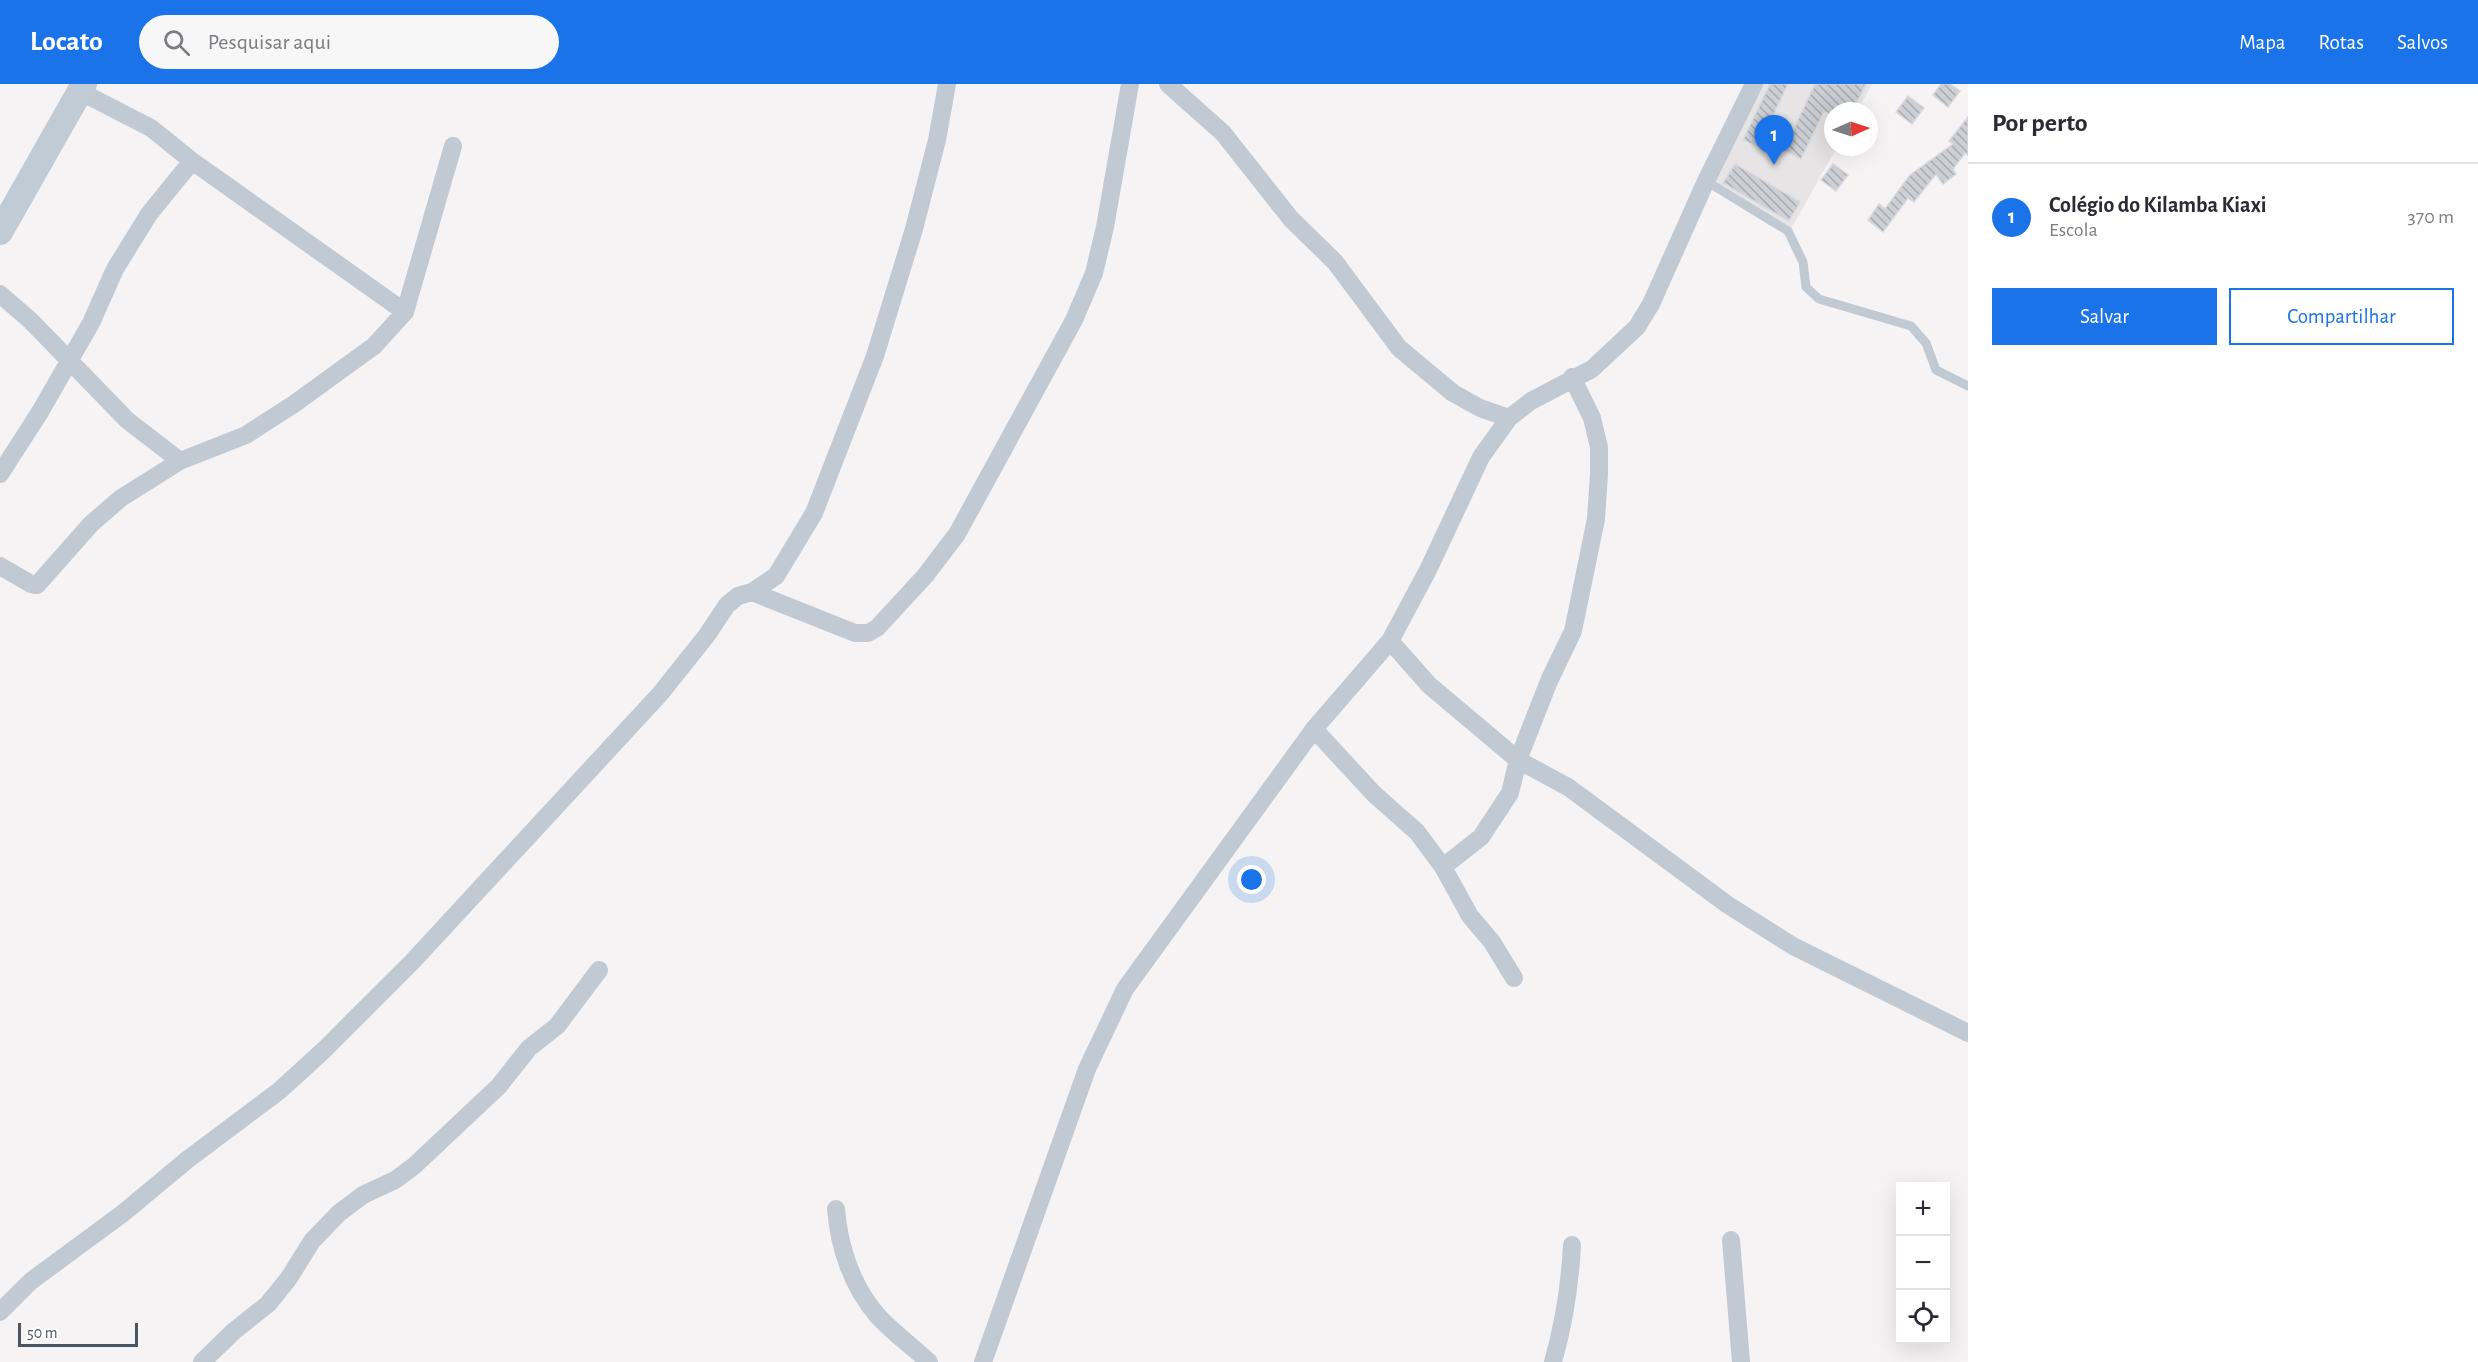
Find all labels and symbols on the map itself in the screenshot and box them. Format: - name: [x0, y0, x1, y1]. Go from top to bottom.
- north arrow: [1824, 102, 1878, 156]
- pin: 1: [1754, 116, 1794, 165]
- your location: [1237, 865, 1266, 894]
- scale bar: [18, 1320, 138, 1348]

